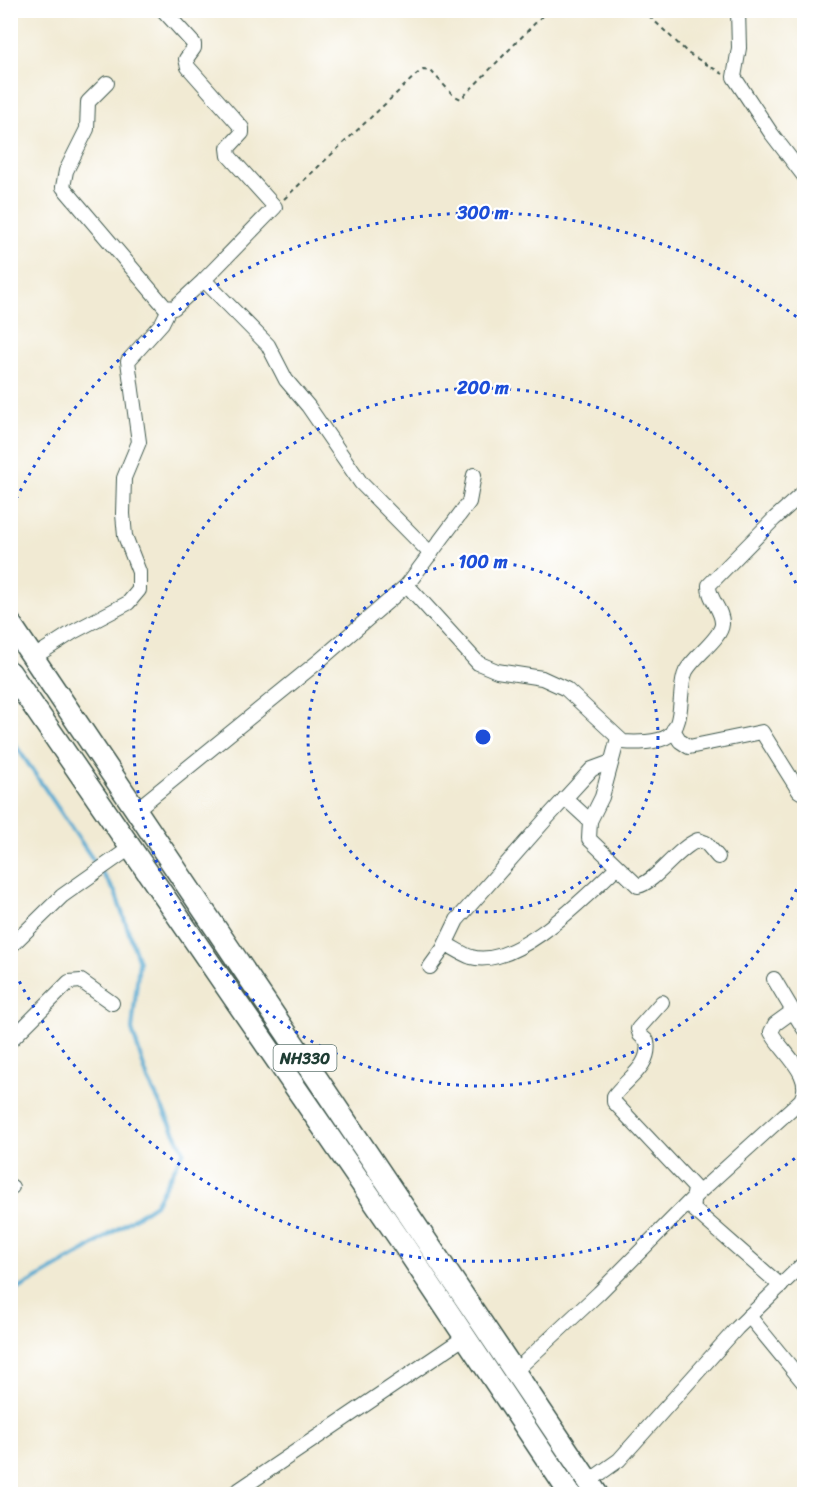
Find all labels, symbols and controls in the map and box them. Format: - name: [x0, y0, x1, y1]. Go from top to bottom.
- text: 300 m: [456, 197, 509, 229]
- text: 200 m: [456, 372, 509, 404]
- text: 100 m: [459, 546, 508, 578]
- centre of rings: [473, 727, 493, 747]
- road number: NH330: [274, 1045, 336, 1071]

